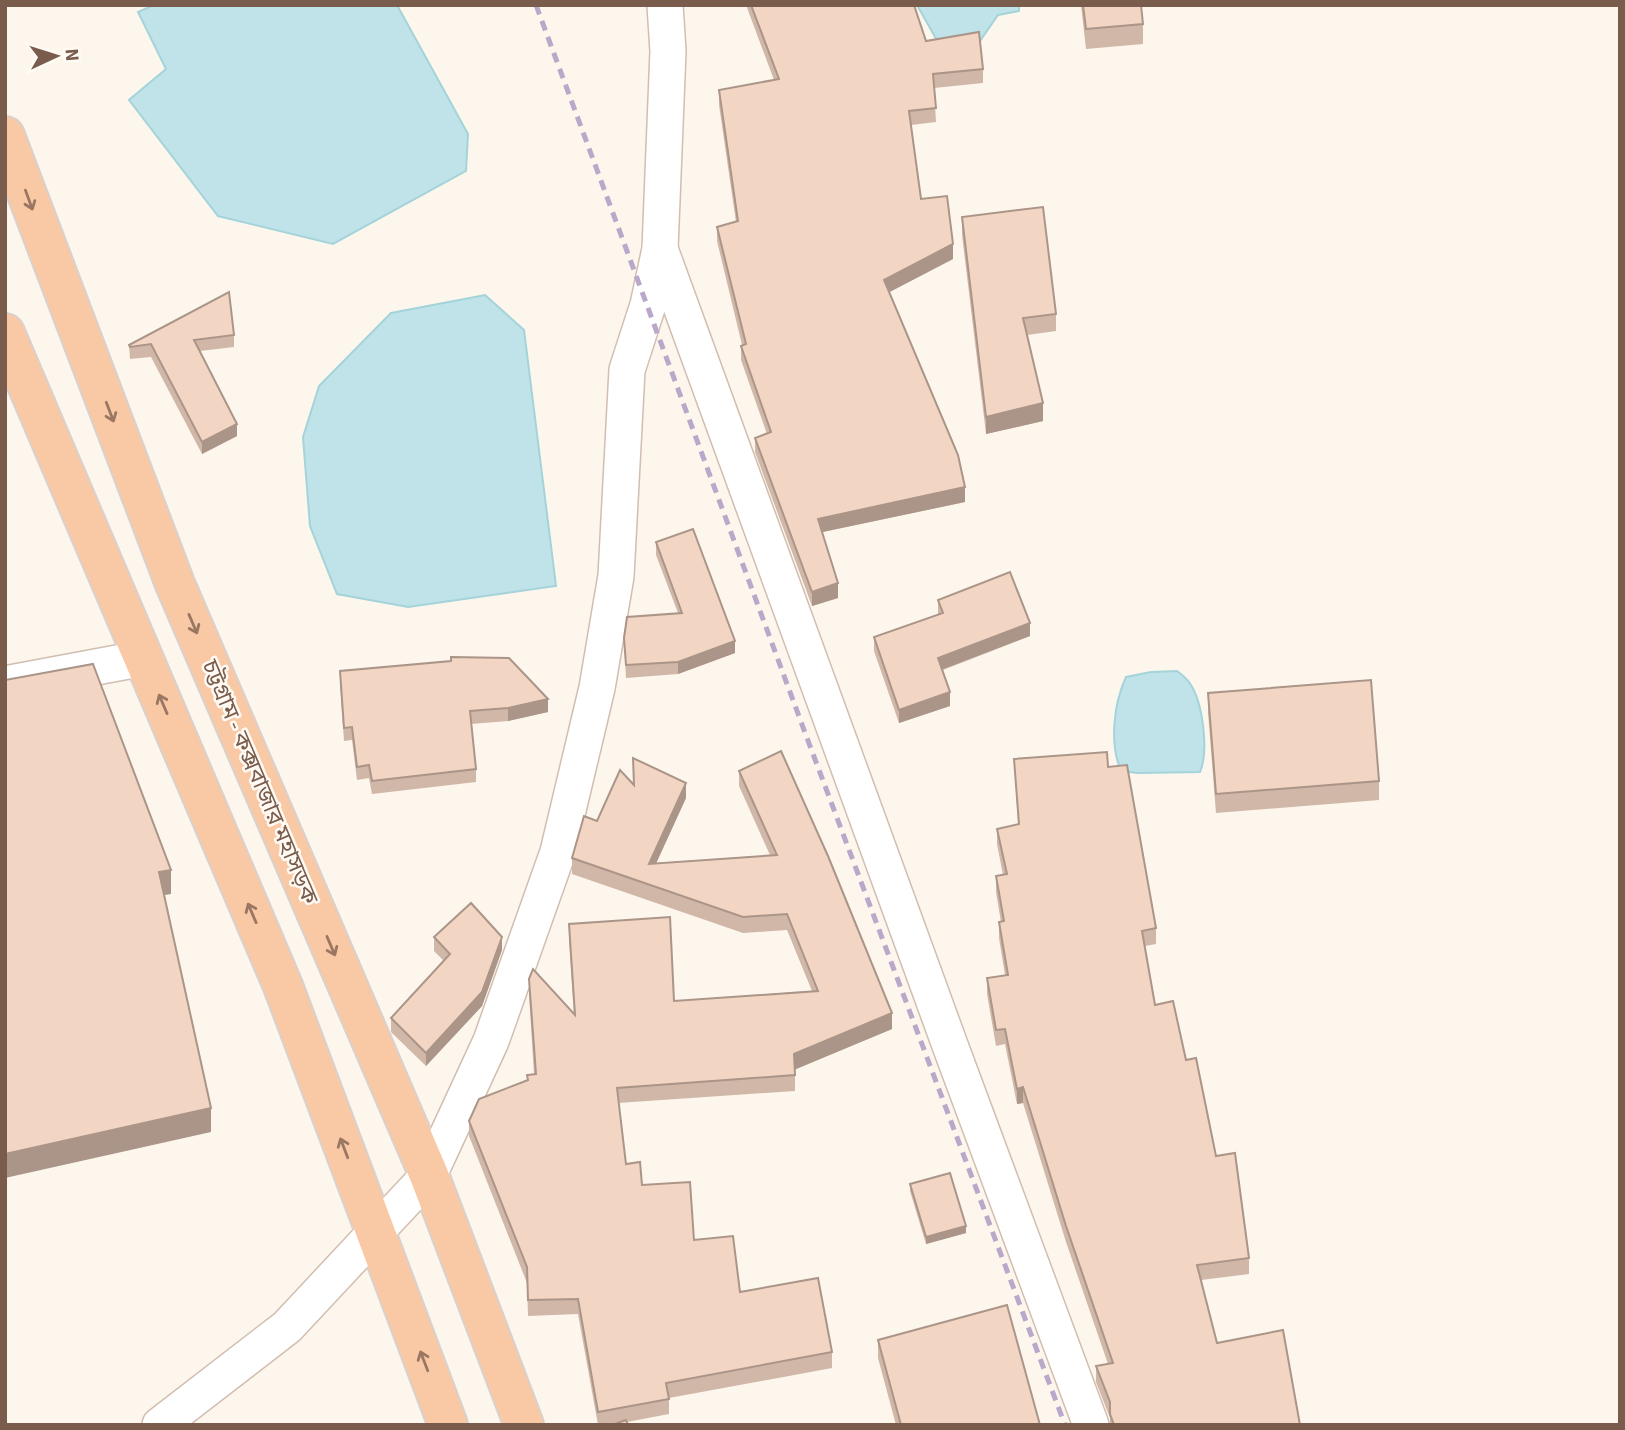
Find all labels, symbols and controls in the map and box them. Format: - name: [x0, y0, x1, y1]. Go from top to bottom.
- north arrow: [21, 21, 91, 91]
- text: N: [58, 48, 85, 62]
- one-way arrow: [24, 188, 36, 210]
- one-way arrow: [104, 401, 117, 423]
- one-way arrow: [187, 613, 200, 634]
- street label: চট্টগ্রাম - কক্সবাজার মহাসড়ক: [193, 654, 327, 910]
- one-way arrow: [156, 694, 169, 715]
- one-way arrow: [245, 903, 258, 925]
- one-way arrow: [325, 935, 338, 956]
- one-way arrow: [337, 1138, 349, 1159]
- one-way arrow: [417, 1350, 429, 1372]

